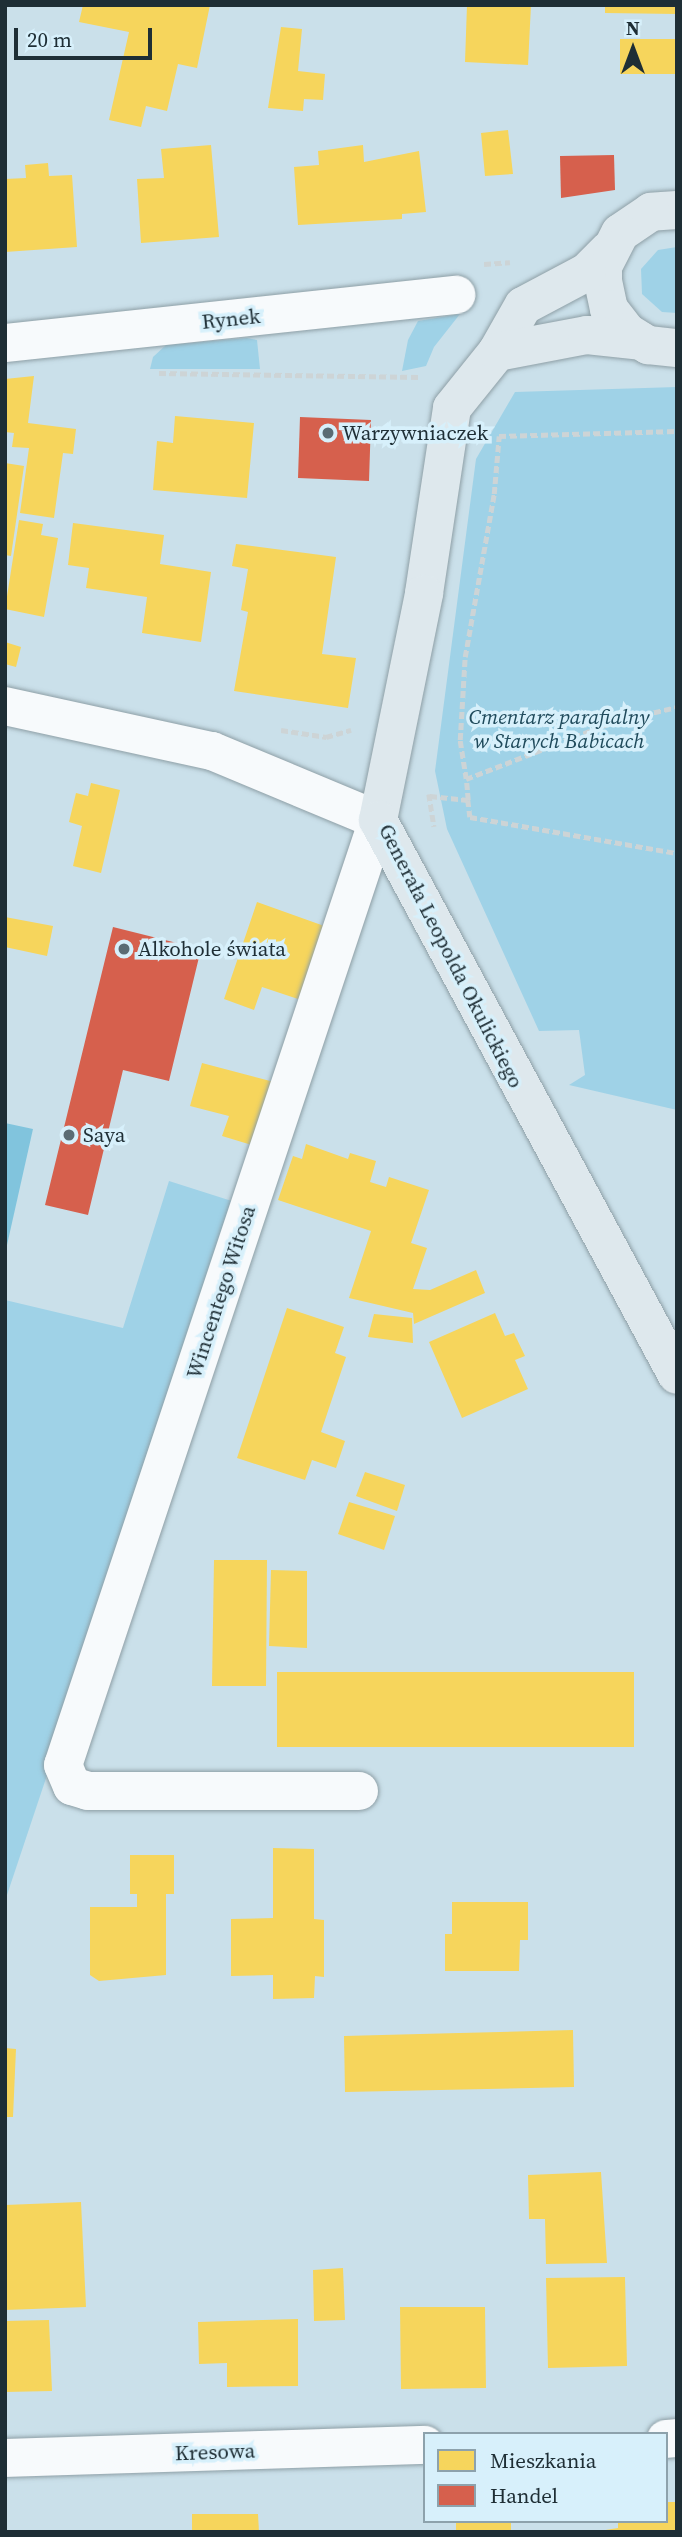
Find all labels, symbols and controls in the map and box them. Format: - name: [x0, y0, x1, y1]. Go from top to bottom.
- scale bar: [18, 14, 156, 58]
- north arrow: [598, 14, 668, 84]
- text: N: [626, 15, 640, 41]
- text: 20 m: [27, 25, 72, 54]
- street label: Rynek: [200, 303, 262, 335]
- place label: Warzywniaczek: [342, 420, 488, 446]
- marker: Warzywniaczek: [320, 425, 336, 441]
- park label: Cmentarz parafialny w Starych Babicach: [469, 704, 649, 754]
- street label: Generała Leopolda Okulickiego: [373, 820, 529, 1092]
- place label: Alkohole świata: [138, 936, 286, 962]
- marker: Alkohole świata: [116, 941, 132, 957]
- place label: Saya: [83, 1122, 125, 1148]
- marker: Saya: [61, 1127, 77, 1143]
- street label: Wincentego Witosa: [181, 1202, 261, 1382]
- legend: [423, 2432, 668, 2523]
- street label: Kresowa: [174, 2438, 256, 2466]
- text: Mieszkania: [490, 2446, 596, 2475]
- text: Handel: [490, 2481, 558, 2510]

